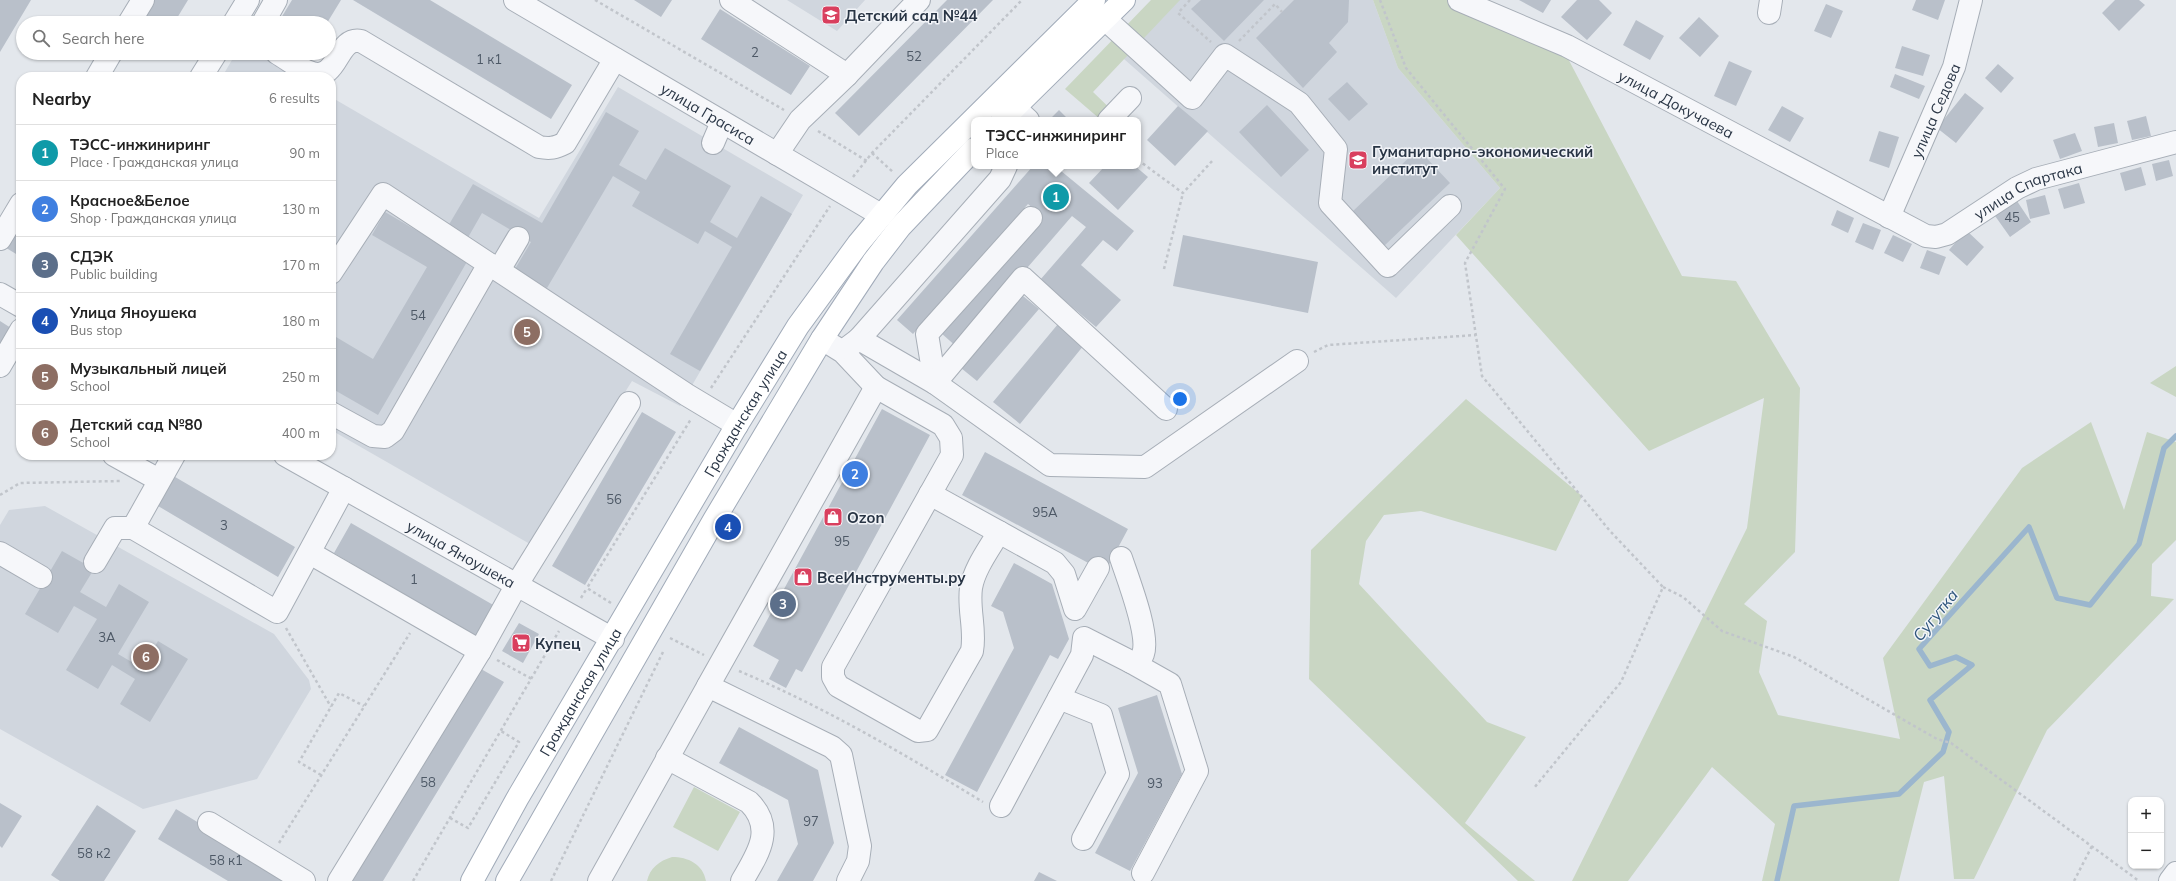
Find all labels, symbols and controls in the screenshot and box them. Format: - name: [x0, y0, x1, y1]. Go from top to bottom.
- school or university icon: Детский сад №44: [820, 4, 842, 26]
- place label: Детский сад №44: [845, 6, 977, 25]
- search box: [16, 16, 336, 60]
- icon: search: [30, 27, 52, 49]
- text: Search here: [62, 29, 144, 48]
- house number: 2: [751, 44, 759, 60]
- house number: 52: [906, 48, 922, 64]
- house number: 1 к1: [476, 51, 502, 67]
- street label: улица Седова: [1906, 60, 1964, 161]
- street label: улица Докучаева: [1615, 65, 1737, 142]
- street label: улица Грасиса: [657, 78, 759, 149]
- text: Nearby: [32, 88, 91, 109]
- text: 6 results: [269, 90, 320, 106]
- popup: [971, 117, 1141, 169]
- text: ТЭСС-инжиниринг: [986, 126, 1126, 145]
- text: ТЭСС-инжиниринг: [70, 135, 210, 154]
- place label: Гуманитарно-экономический институт: [1372, 142, 1593, 178]
- text: 1: [41, 145, 49, 161]
- text: 90 m: [290, 145, 320, 161]
- text: Place: [986, 145, 1019, 161]
- school or university icon: Гуманитарно-экономический институт: [1347, 149, 1369, 171]
- text: Place · Гражданская улица: [70, 154, 239, 170]
- street label: улица Спартака: [1970, 158, 2084, 223]
- pin: 1: [1043, 182, 1069, 212]
- text: Красное&Белое: [70, 191, 190, 210]
- text: 2: [41, 201, 49, 217]
- text: 130 m: [282, 201, 320, 217]
- house number: 45: [2004, 209, 2020, 225]
- text: Shop · Гражданская улица: [70, 210, 237, 226]
- text: СДЭК: [70, 247, 113, 266]
- text: 3: [41, 257, 49, 273]
- text: 170 m: [282, 257, 320, 273]
- text: Public building: [70, 266, 158, 282]
- text: Улица Яноушека: [70, 303, 197, 322]
- house number: 54: [410, 307, 426, 323]
- text: 4: [41, 313, 49, 329]
- text: 180 m: [282, 313, 320, 329]
- pin: 5: [514, 317, 540, 347]
- text: Bus stop: [70, 322, 122, 338]
- street label: Гражданская улица: [699, 346, 791, 480]
- text: Музыкальный лицей: [70, 359, 227, 378]
- text: 5: [41, 369, 49, 385]
- text: 250 m: [282, 369, 320, 385]
- text: School: [70, 378, 110, 394]
- your location: [1170, 389, 1190, 409]
- text: Детский сад №80: [70, 415, 202, 434]
- text: 6: [41, 425, 49, 441]
- text: 400 m: [282, 425, 320, 441]
- text: School: [70, 434, 110, 450]
- pin: 2: [842, 459, 868, 489]
- house number: 56: [606, 491, 622, 507]
- house number: 95А: [1032, 504, 1058, 520]
- shop icon: Ozon: [822, 506, 844, 528]
- place label: Ozon: [847, 508, 884, 527]
- pin: 4: [715, 512, 741, 542]
- street label: улица Яноушека: [404, 516, 519, 592]
- house number: 3: [220, 517, 228, 533]
- house number: 95: [834, 533, 850, 549]
- shop icon: ВсеИнструменты.ру: [792, 566, 814, 588]
- place label: ВсеИнструменты.ру: [817, 568, 966, 587]
- house number: 1: [410, 571, 418, 587]
- water label: Сугутка: [1908, 585, 1962, 645]
- pin: 3: [770, 589, 796, 619]
- street label: Гражданская улица: [535, 624, 625, 759]
- house number: 3А: [98, 629, 116, 645]
- supermarket icon: Купец: [510, 632, 532, 654]
- place label: Купец: [535, 634, 581, 653]
- pin: 6: [133, 642, 159, 672]
- house number: 58: [420, 774, 436, 790]
- house number: 93: [1147, 775, 1163, 791]
- map controls: [2128, 797, 2164, 869]
- button: +: [2128, 797, 2164, 833]
- house number: 97: [803, 813, 819, 829]
- button: −: [2128, 833, 2164, 869]
- house number: 58 к2: [77, 845, 111, 861]
- house number: 58 к1: [209, 852, 243, 868]

